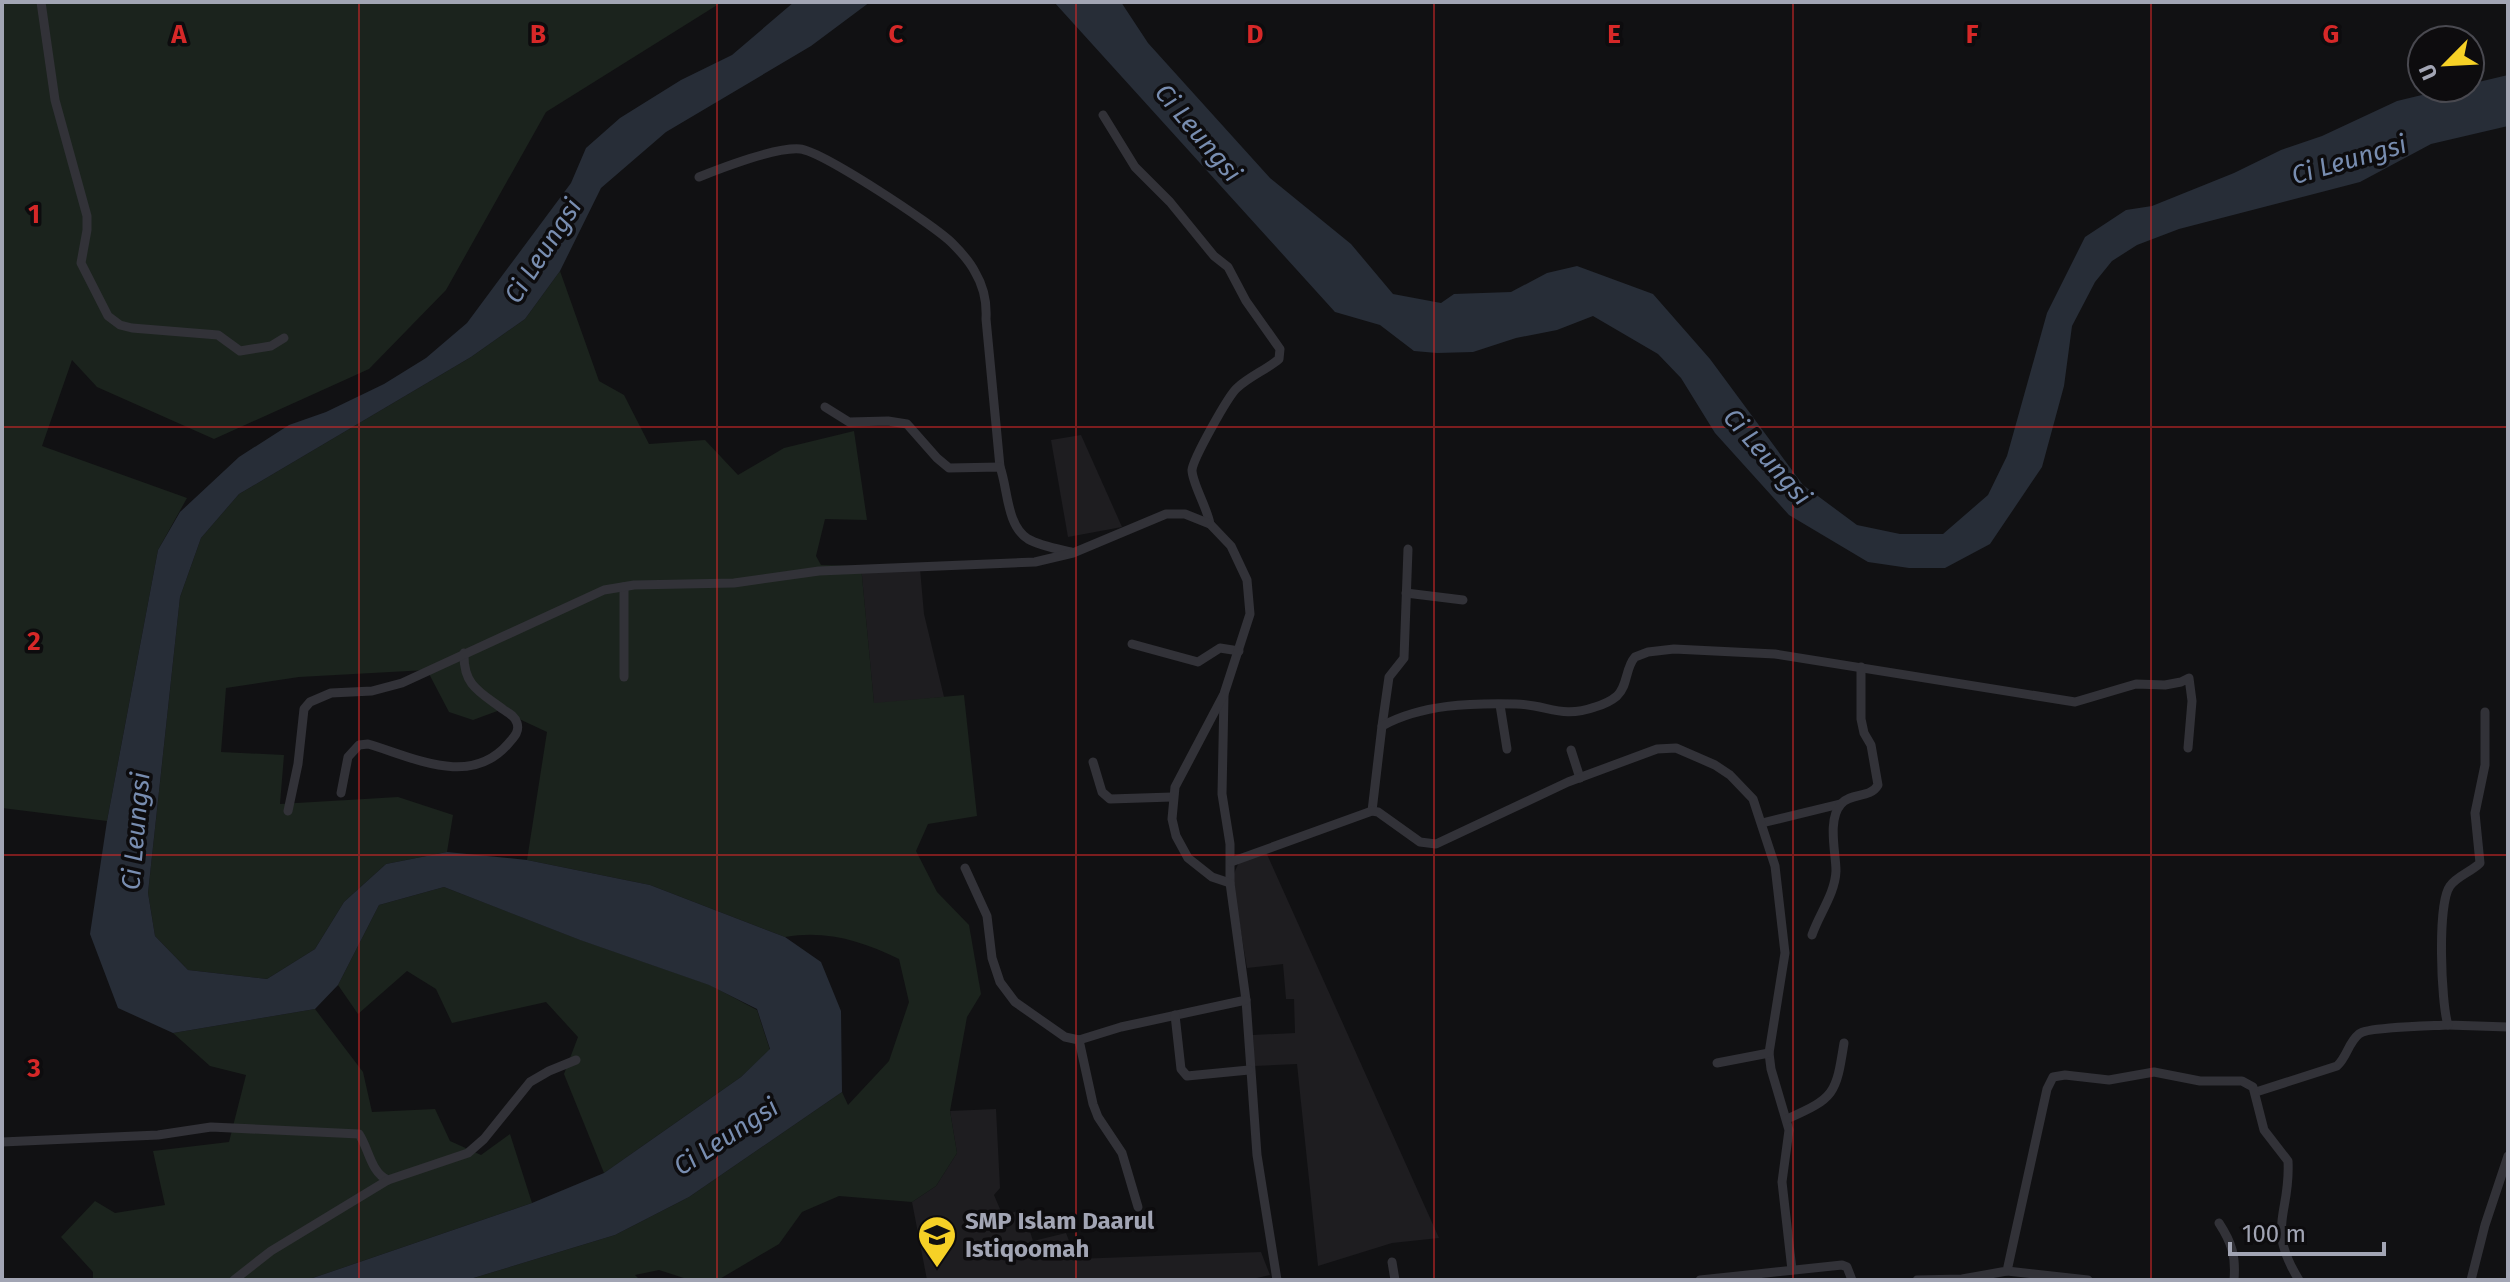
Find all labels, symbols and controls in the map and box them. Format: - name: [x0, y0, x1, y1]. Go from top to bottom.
- text: A: [170, 19, 187, 50]
- text: B: [530, 19, 546, 50]
- text: C: [889, 19, 904, 50]
- text: D: [1247, 19, 1264, 50]
- text: E: [1607, 19, 1621, 50]
- text: F: [1966, 19, 1979, 50]
- text: G: [2323, 19, 2339, 50]
- north arrow: [2406, 24, 2486, 104]
- text: U: [2413, 60, 2443, 84]
- water label: Ci Leungsi: [1148, 78, 1248, 188]
- water label: Ci Leungsi: [2288, 129, 2410, 191]
- water label: Ci Leungsi: [498, 193, 588, 309]
- text: 1: [28, 199, 40, 230]
- water label: Ci Leungsi: [1716, 402, 1818, 512]
- text: 2: [27, 626, 41, 657]
- water label: Ci Leungsi: [115, 771, 157, 891]
- text: 3: [26, 1053, 41, 1084]
- water label: Ci Leungsi: [668, 1092, 784, 1182]
- scale bar: [2230, 1206, 2384, 1256]
- place label: SMP Islam Daarul Istiqoomah: [965, 1207, 1155, 1263]
- school or university icon: SMP Islam Daarul Istiqoomah: [916, 1214, 958, 1269]
- text: 100 m: [2242, 1220, 2306, 1248]

